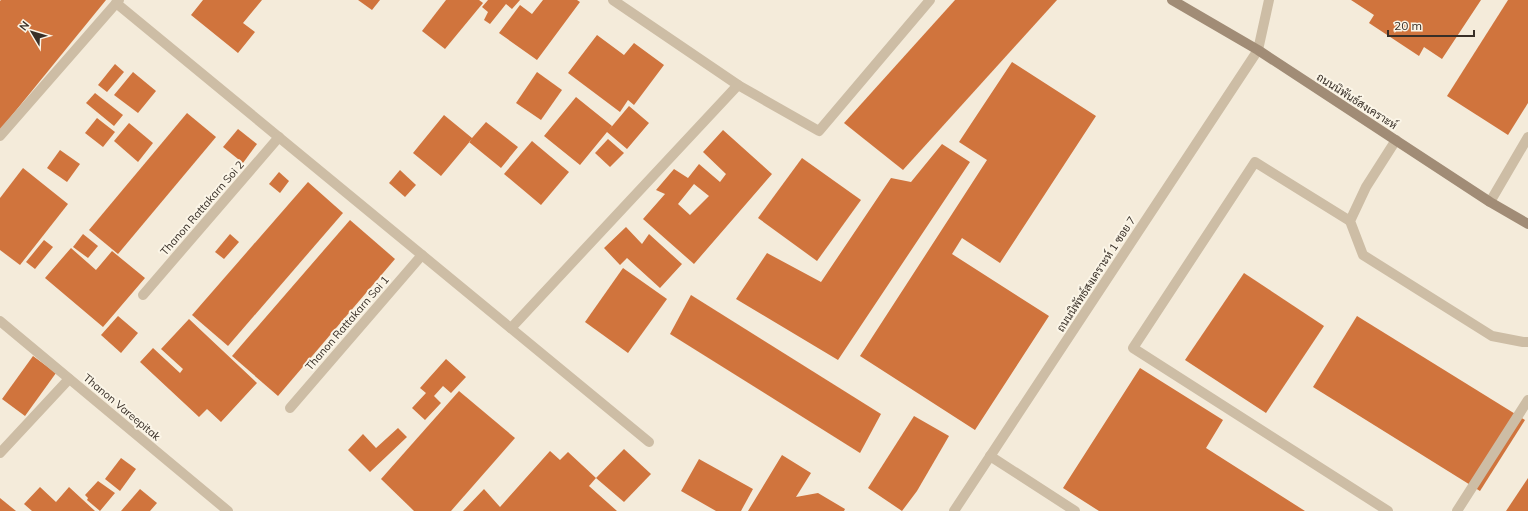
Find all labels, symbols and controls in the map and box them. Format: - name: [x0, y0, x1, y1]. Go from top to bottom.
- north arrow: [12, 12, 52, 52]
- scale bar: [1388, 12, 1474, 38]
- text: N: [16, 18, 32, 33]
- text: 20 m: [1394, 18, 1422, 33]
- street label: ถนนนิพันธ์สงเคราะห์: [1314, 69, 1400, 132]
- street label: Thanon Rattakarn Soi 2: [157, 158, 247, 258]
- street label: ถนนนิพัทธ์สงเคราะห์ 1 ซอย 7: [1053, 213, 1139, 334]
- street label: Thanon Rattakarn Soi 1: [302, 273, 392, 373]
- street label: Thanon Vareepitak: [80, 371, 164, 444]

